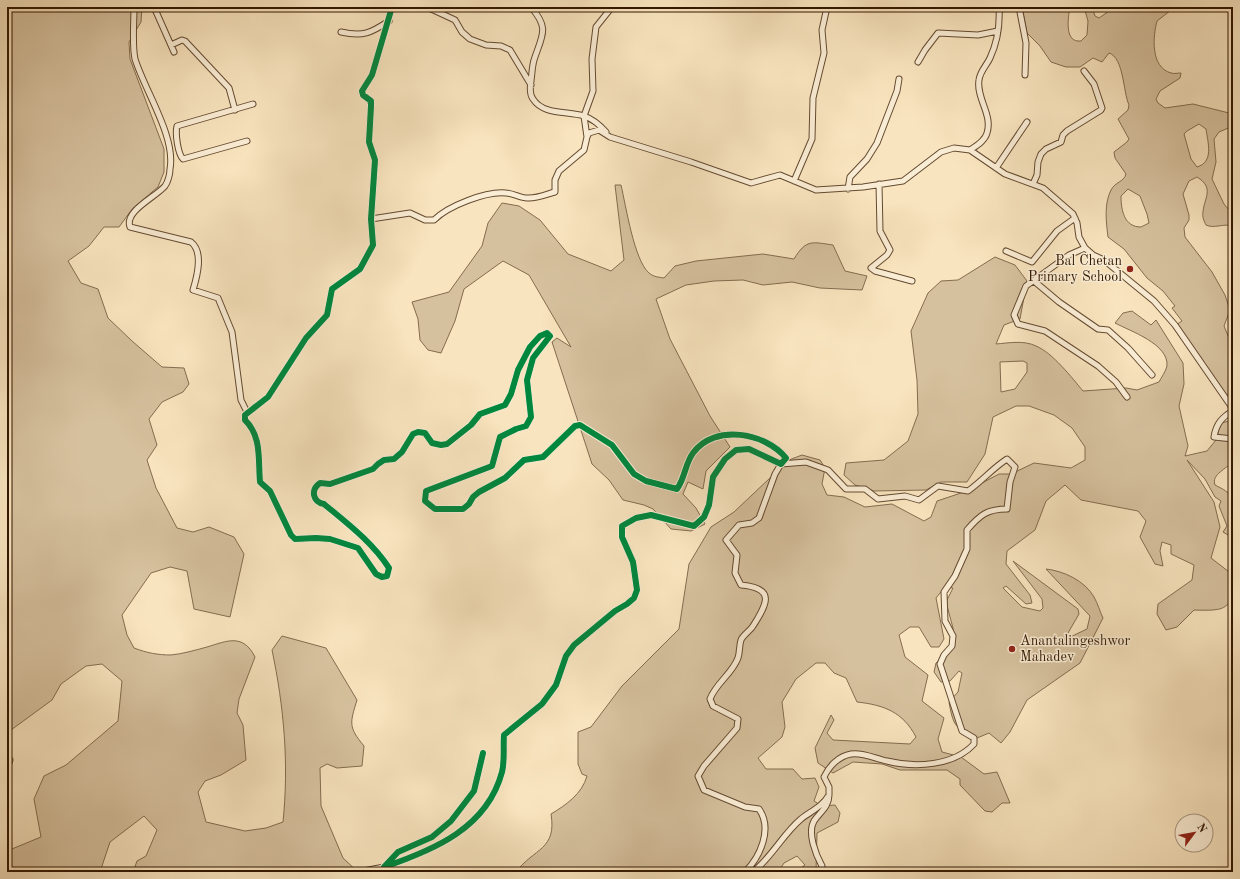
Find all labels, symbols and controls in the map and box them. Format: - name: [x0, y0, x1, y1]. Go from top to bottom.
- place label: Bal Chetan Primary School: [1028, 254, 1122, 284]
- marker: Bal Chetan Primary School: [1125, 264, 1135, 274]
- place label: Anantalingeshwor Mahadev: [1020, 634, 1130, 664]
- marker: Anantalingeshwor Mahadev: [1007, 644, 1017, 654]
- north arrow: [1174, 813, 1214, 853]
- text: N: [1194, 822, 1208, 835]

